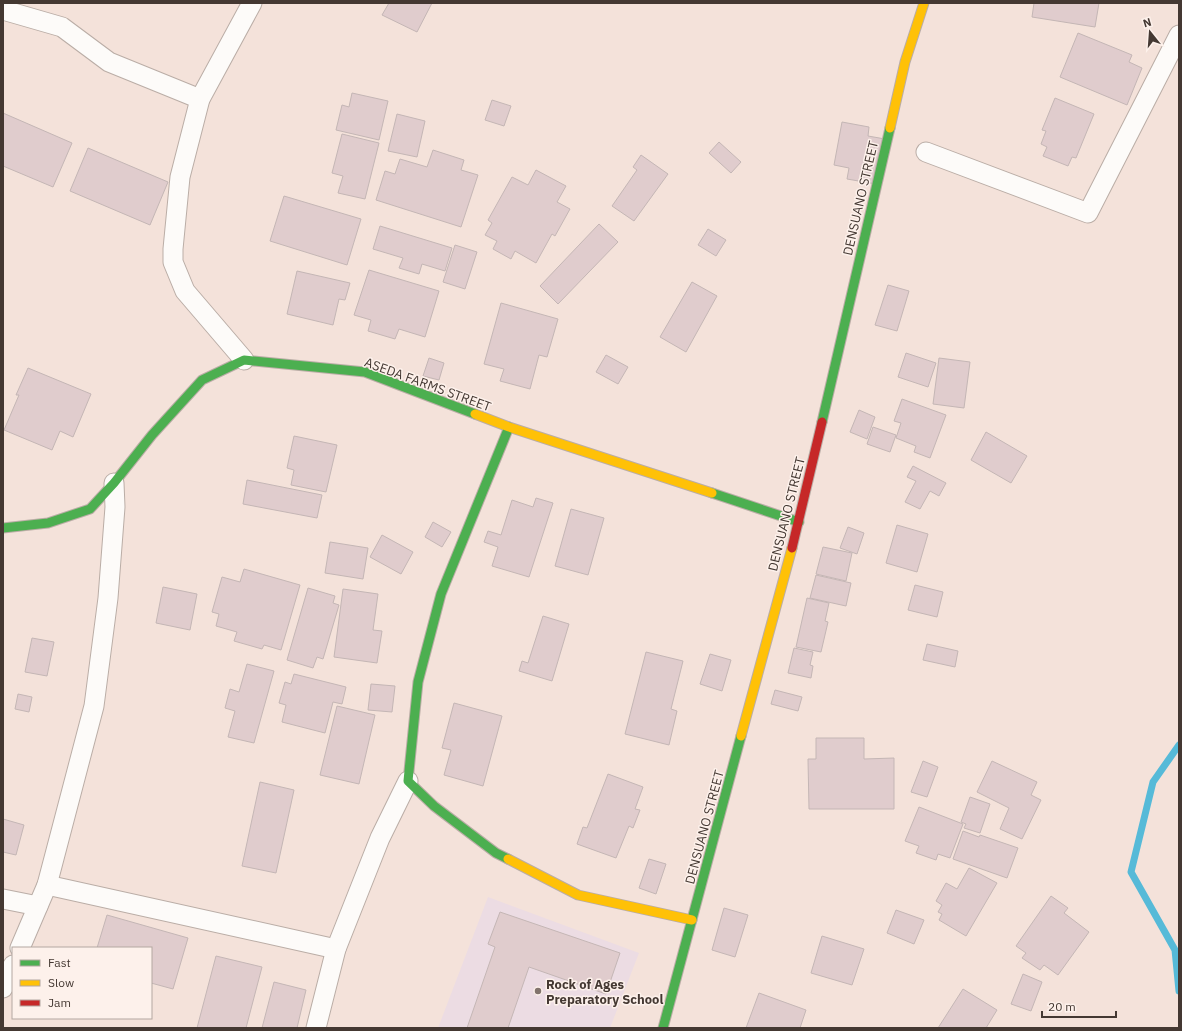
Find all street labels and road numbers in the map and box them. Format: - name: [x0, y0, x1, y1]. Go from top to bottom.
- street label: DENSUANO STREET: [839, 139, 882, 257]
- street label: ASEDA FARMS STREET: [362, 354, 494, 416]
- street label: DENSUANO STREET: [764, 455, 809, 573]
- street label: DENSUANO STREET: [681, 768, 728, 886]

